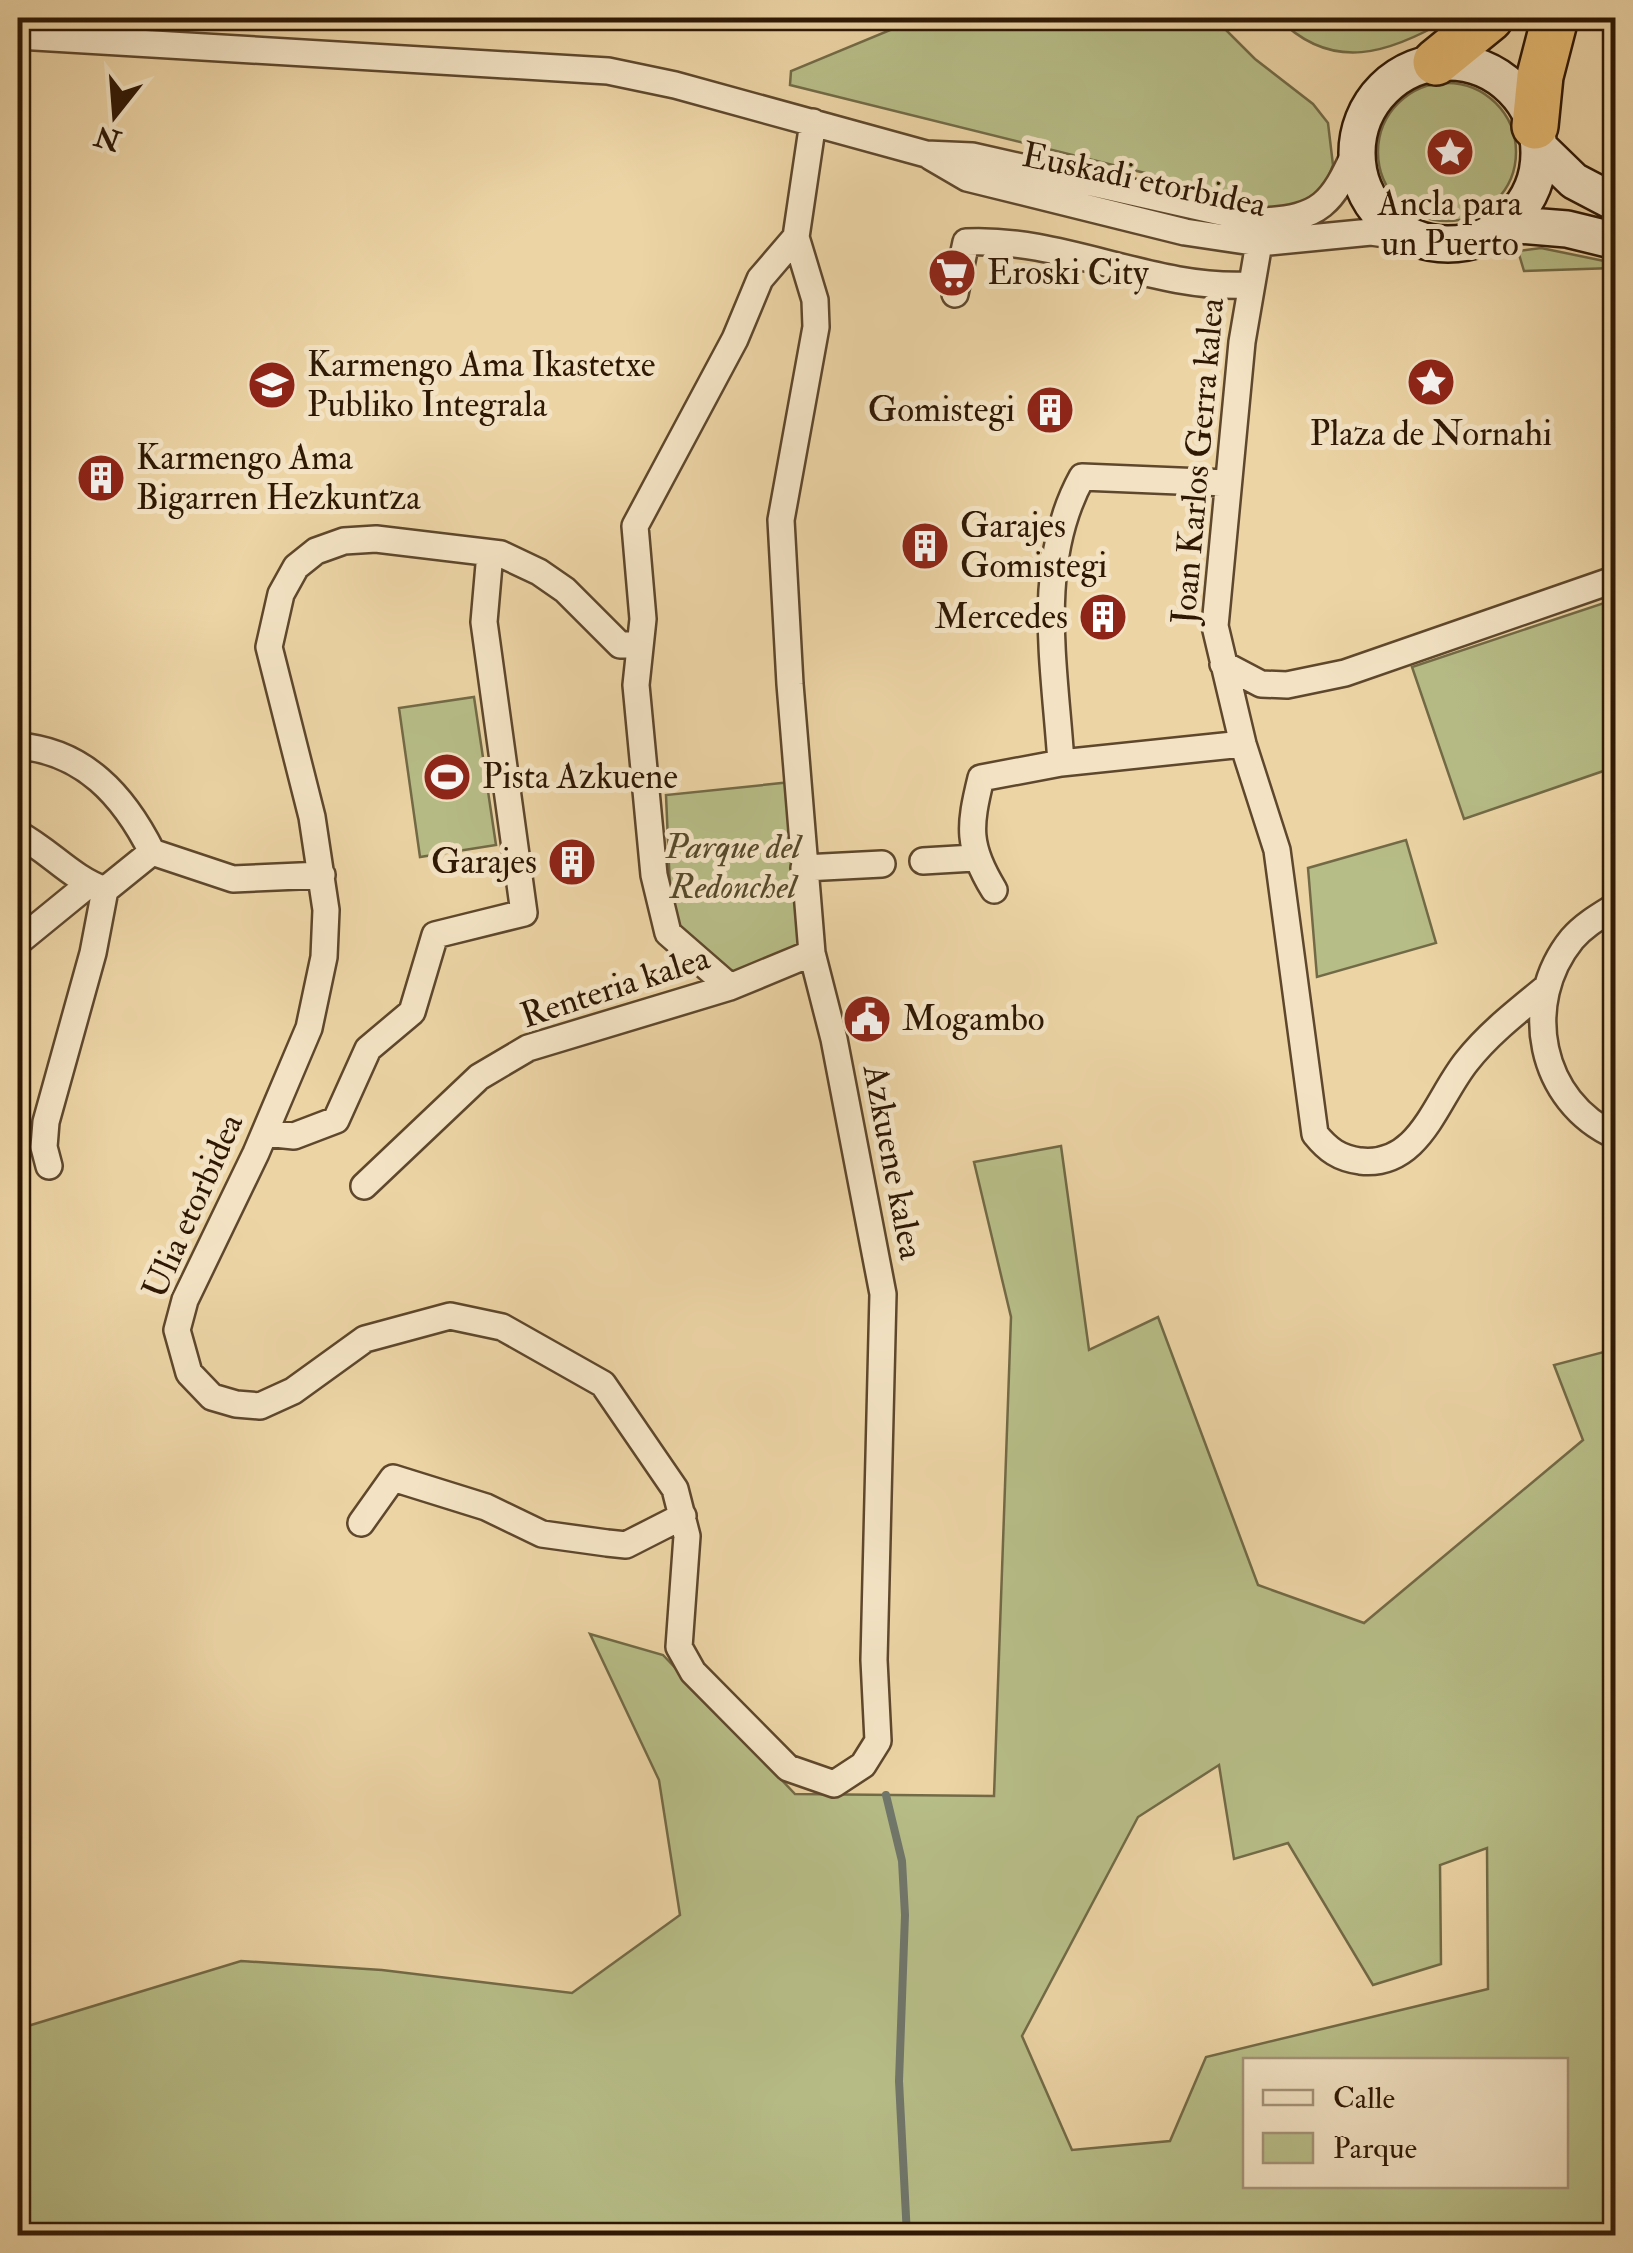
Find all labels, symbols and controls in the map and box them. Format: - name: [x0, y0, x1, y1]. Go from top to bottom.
- north arrow: [65, 65, 165, 165]
- text: N: [90, 117, 126, 158]
- place icon: Ancla para un Puerto: [1424, 126, 1476, 178]
- street label: Euskadi etorbidea: [1018, 133, 1271, 227]
- place label: Ancla para un Puerto: [1377, 182, 1523, 266]
- supermarket icon: Eroski City: [926, 247, 978, 299]
- place label: Eroski City: [987, 251, 1149, 295]
- street label: Joan Karlos Gerra kalea: [1162, 295, 1234, 627]
- place label: Karmengo Ama Ikastetxe Publiko Integrala: [307, 343, 655, 427]
- place icon: Plaza de Nornahi: [1405, 356, 1457, 408]
- school or university icon: Karmengo Ama Ikastetxe Publiko Integrala: [246, 359, 298, 411]
- building icon: Gomistegi: [1024, 384, 1076, 436]
- place label: Gomistegi: [868, 388, 1015, 432]
- place label: Plaza de Nornahi: [1310, 412, 1552, 456]
- place label: Karmengo Ama Bigarren Hezkuntza: [136, 436, 421, 520]
- building icon: Karmengo Ama Bigarren Hezkuntza: [75, 452, 127, 504]
- place label: Garajes Gomistegi: [960, 504, 1107, 588]
- building icon: Garajes Gomistegi: [899, 520, 951, 572]
- building icon: Mercedes: [1077, 591, 1129, 643]
- place label: Mercedes: [935, 595, 1068, 639]
- sports icon: Pista Azkuene: [421, 751, 473, 803]
- place label: Pista Azkuene: [482, 755, 678, 799]
- park label: Parque del Redonchel: [664, 825, 803, 909]
- building icon: Garajes: [546, 836, 598, 888]
- place label: Garajes: [431, 840, 537, 884]
- street label: Renteria kalea: [515, 936, 716, 1038]
- public building icon: Mogambo: [841, 993, 893, 1045]
- place label: Mogambo: [902, 997, 1045, 1041]
- street label: Azkuene kalea: [852, 1060, 934, 1264]
- street label: Ulia etorbidea: [133, 1106, 254, 1305]
- legend: [1243, 2058, 1568, 2188]
- text: Calle: [1333, 2080, 1395, 2117]
- text: Parque: [1333, 2130, 1417, 2167]

